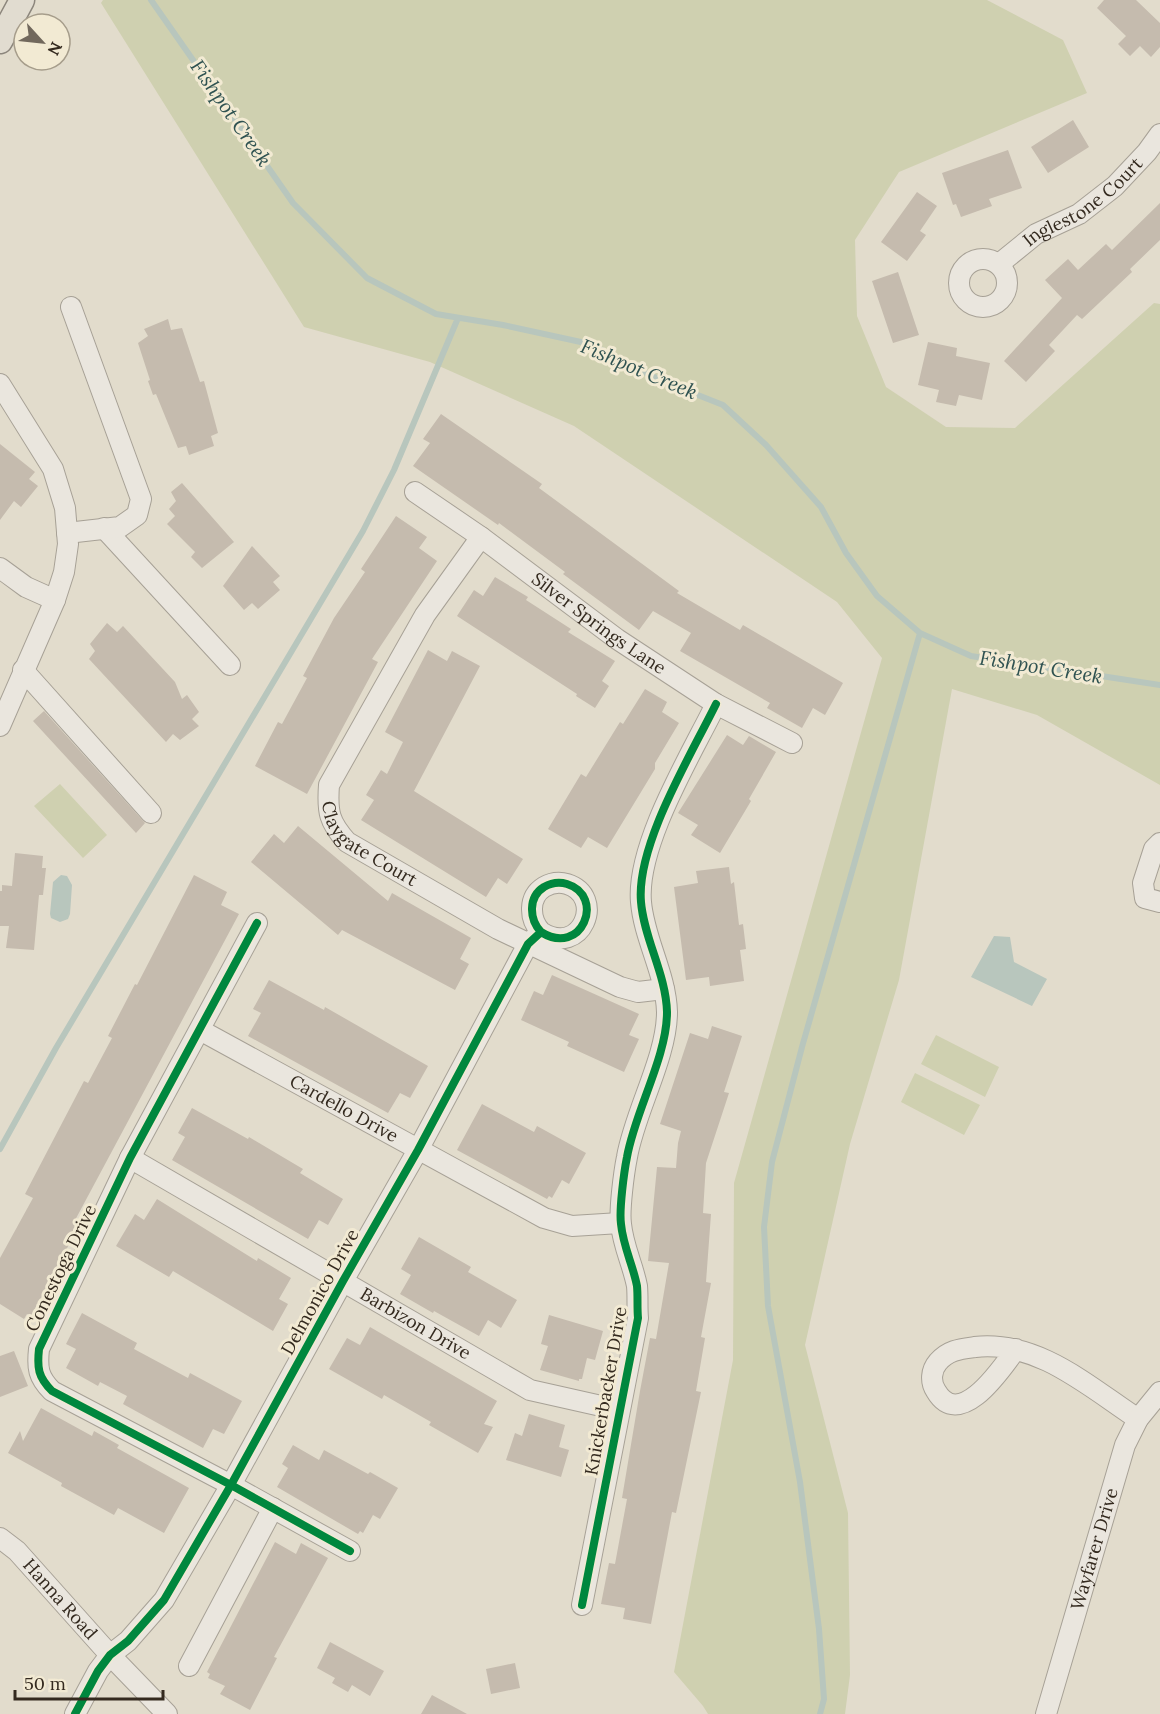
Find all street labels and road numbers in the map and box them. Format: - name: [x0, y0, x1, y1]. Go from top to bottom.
- street label: Inglestone Court: [1018, 152, 1147, 251]
- street label: Silver Springs Lane: [527, 567, 671, 679]
- street label: Claygate Court: [317, 800, 422, 891]
- street label: Cardello Drive: [286, 1069, 403, 1147]
- street label: Conestoga Drive: [20, 1200, 101, 1335]
- street label: Delmonico Drive: [275, 1225, 364, 1359]
- street label: Barbizon Drive: [356, 1282, 475, 1364]
- street label: Knickerbacker Drive: [579, 1304, 632, 1477]
- street label: Wayfarer Drive: [1065, 1485, 1123, 1613]
- street label: Hanna Road: [18, 1554, 103, 1644]

